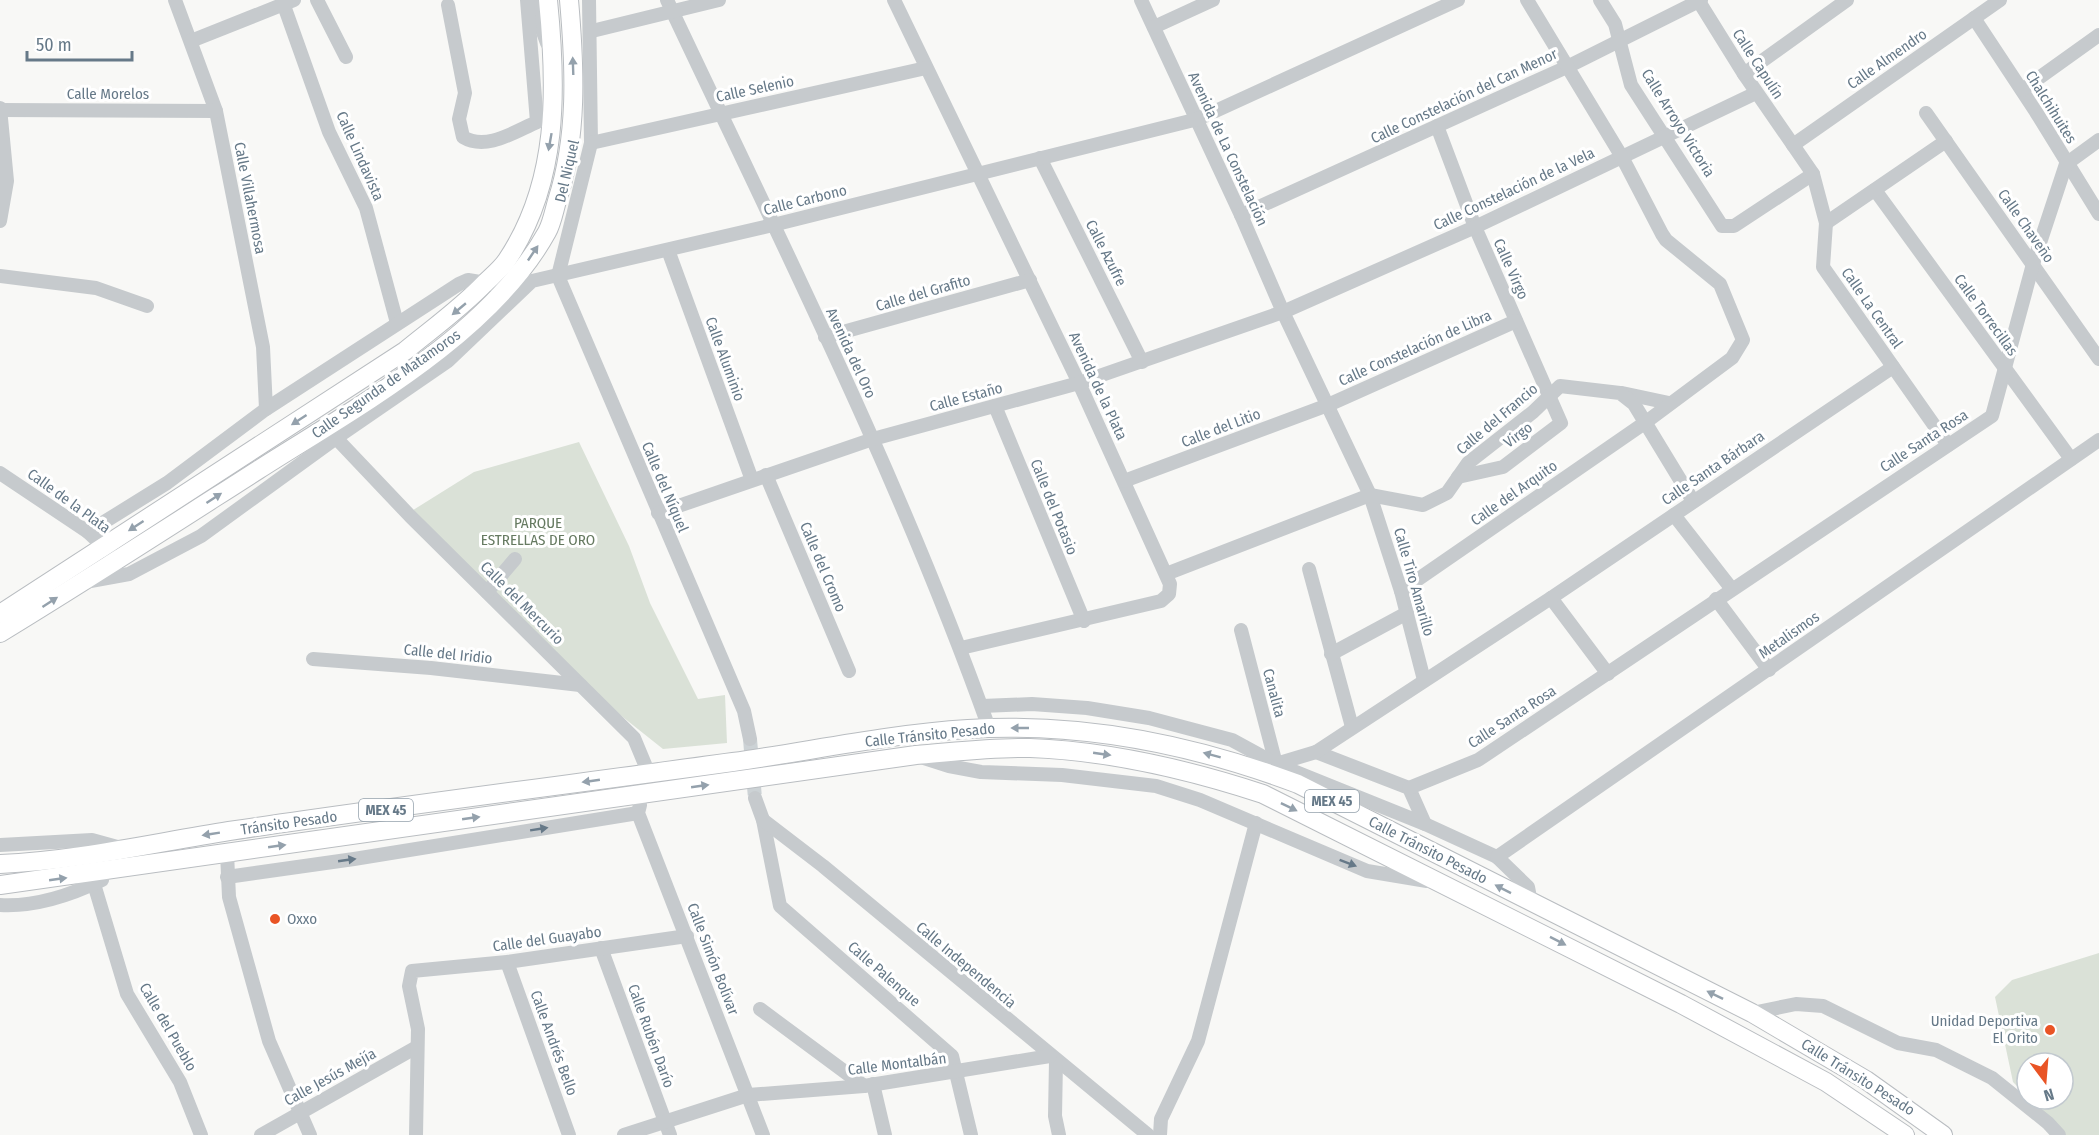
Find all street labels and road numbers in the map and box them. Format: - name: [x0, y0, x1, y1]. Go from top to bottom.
- street label: Calle Almendro: [1844, 25, 1930, 93]
- street label: Calle Capulín: [1729, 26, 1787, 102]
- street label: Calle Constelación del Can Menor: [1368, 44, 1561, 147]
- street label: Calle Arroyo Victoria: [1638, 66, 1718, 180]
- street label: Chalchihuites: [2021, 67, 2081, 147]
- street label: Avenida de La Constelación: [1184, 69, 1272, 229]
- street label: Calle Selenio: [714, 72, 796, 106]
- street label: Calle Morelos: [67, 85, 149, 103]
- street label: Calle Lindavista: [332, 109, 388, 203]
- street label: Del Niquel: [551, 138, 583, 204]
- street label: Calle Villahermosa: [230, 140, 270, 256]
- street label: Calle Constelación de la Vela: [1431, 144, 1597, 234]
- street label: Calle Carbono: [762, 181, 849, 219]
- street label: Calle Chaveño: [1994, 186, 2058, 266]
- street label: Calle Azufre: [1082, 217, 1130, 289]
- street label: Calle Virgo: [1490, 236, 1532, 302]
- street label: Calle La Central: [1838, 264, 1906, 352]
- street label: Calle del Grafito: [874, 271, 972, 315]
- street label: Calle Torrecillas: [1950, 271, 2022, 359]
- street label: Avenida del Oro: [822, 305, 880, 401]
- street label: Calle Constelación de Libra: [1336, 306, 1494, 390]
- street label: Calle Aluminio: [701, 315, 749, 404]
- street label: Calle Segunda de Matamoros: [308, 326, 464, 442]
- street label: Avenida de la Plata: [1065, 329, 1131, 443]
- street label: Calle Estaño: [928, 379, 1005, 415]
- street label: Calle del Francio: [1453, 380, 1541, 458]
- street label: Calle del Litio: [1179, 405, 1263, 451]
- street label: Calle Santa Rosa: [1877, 406, 1971, 476]
- street label: Virgo: [1500, 418, 1536, 452]
- street label: Calle Santa Bárbara: [1658, 427, 1768, 509]
- street label: Calle del Níquel: [638, 439, 692, 535]
- street label: Calle del Potasio: [1027, 456, 1081, 558]
- street label: Calle del Arquito: [1467, 457, 1561, 529]
- street label: Calle de la Plata: [24, 465, 114, 537]
- street label: Calle del Cromo: [796, 519, 850, 615]
- street label: Calle Tiro Amarillo: [1390, 526, 1438, 638]
- street label: Calle del Mercurio: [477, 558, 567, 648]
- street label: Metalismos: [1755, 608, 1823, 662]
- street label: Calle del Iridio: [403, 640, 493, 668]
- street label: Canalita: [1259, 667, 1289, 719]
- street label: Calle Santa Rosa: [1465, 682, 1559, 752]
- street label: Calle Tránsito Pesado: [864, 719, 996, 751]
- road number: MEX 45: [1305, 790, 1359, 812]
- road number: MEX 45: [359, 799, 413, 821]
- street label: Tránsito Pesado: [240, 807, 338, 839]
- street label: Calle Tránsito Pesado: [1366, 812, 1490, 888]
- street label: Calle Simón Bolívar: [683, 900, 743, 1018]
- street label: Calle Independencia: [912, 918, 1020, 1012]
- street label: Calle del Guayabo: [491, 922, 603, 956]
- street label: Calle Palenque: [844, 938, 924, 1010]
- street label: Calle del Pueblo: [135, 980, 201, 1074]
- street label: Calle Rubén Darío: [624, 982, 678, 1090]
- street label: Calle Andrés Bello: [527, 988, 581, 1098]
- street label: Calle Tránsito Pesado: [1798, 1035, 1918, 1119]
- street label: Calle Jesús Mejía: [281, 1044, 379, 1110]
- street label: Calle Montalbán: [847, 1049, 947, 1079]

